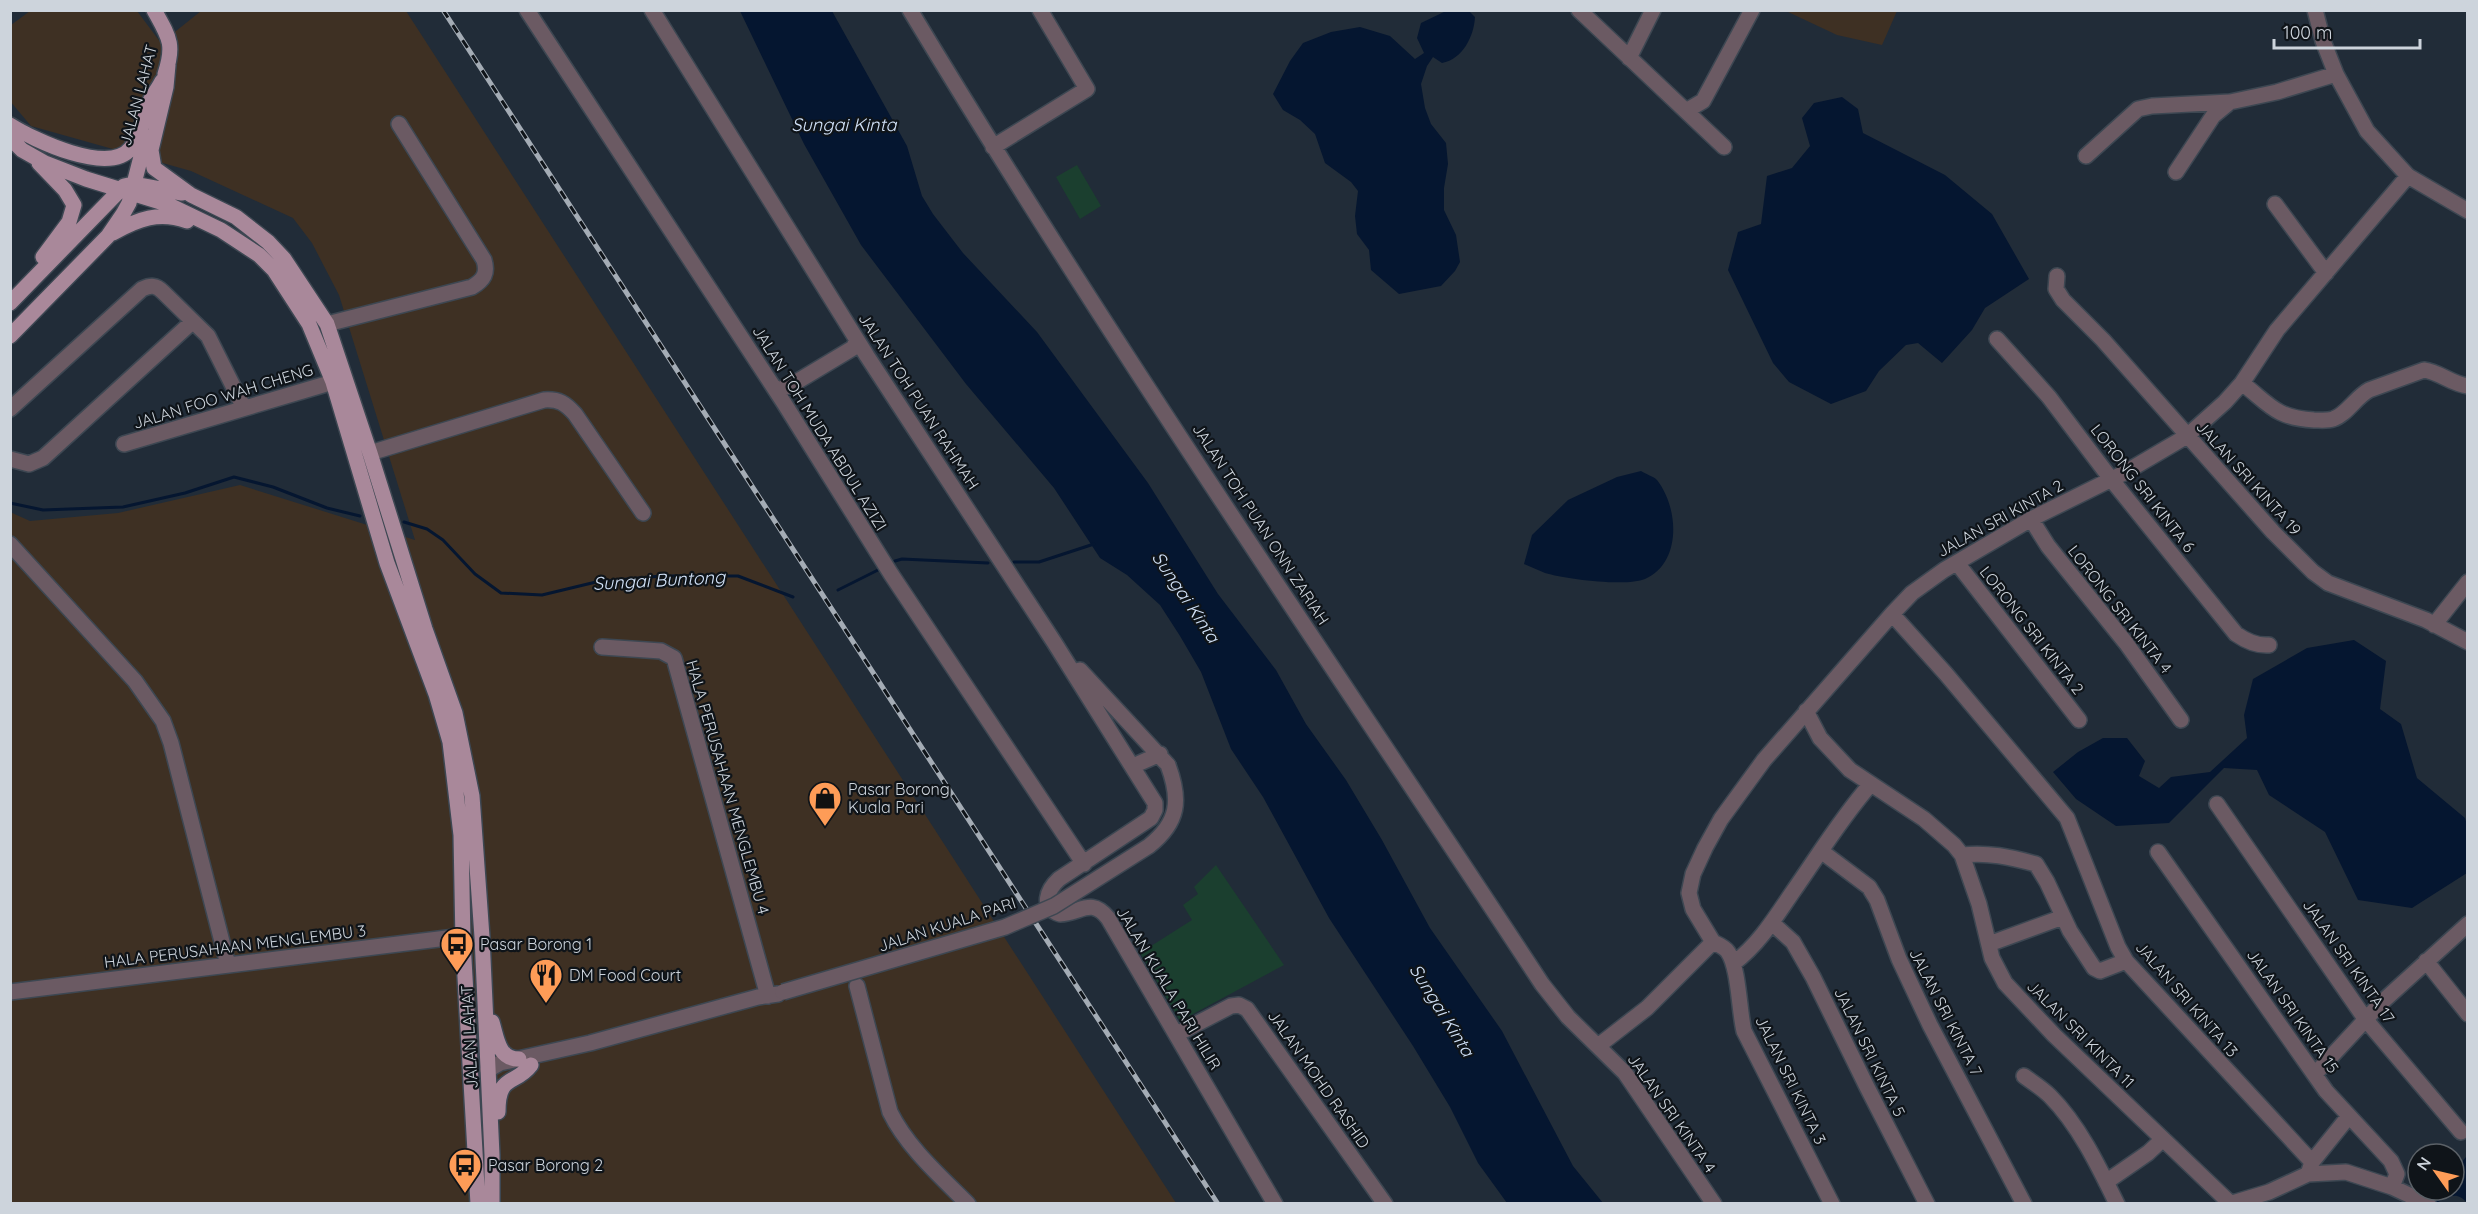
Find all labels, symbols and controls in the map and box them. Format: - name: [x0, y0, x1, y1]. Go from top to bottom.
- scale bar: [2274, 12, 2420, 50]
- text: 100 m: [2283, 21, 2332, 44]
- street label: JALAN LAHAT: [115, 42, 161, 148]
- water label: Sungai Kinta: [792, 113, 898, 136]
- street label: JALAN TOH PUAN RAHMAH: [854, 309, 984, 493]
- street label: JALAN TOH MUDA ABDUL AZIZI: [748, 322, 892, 534]
- street label: JALAN FOO WAH CHENG: [131, 359, 315, 433]
- street label: JALAN SRI KINTA 19: [2192, 417, 2306, 539]
- street label: JALAN TOH PUAN ONN ZARIAH: [1188, 420, 1334, 628]
- street label: LORONG SRI KINTA 6: [2087, 420, 2200, 556]
- street label: JALAN SRI KINTA 2: [1933, 475, 2067, 561]
- street label: LORONG SRI KINTA 4: [2064, 541, 2176, 677]
- water label: Sungai Kinta: [1147, 547, 1225, 648]
- street label: LORONG SRI KINTA 2: [1976, 562, 2088, 698]
- water label: Sungai Buntong: [592, 565, 728, 595]
- street label: HALA PERUSAHAAN MENGLEMBU 4: [682, 657, 774, 917]
- place label: Pasar Borong Kuala Pari: [848, 779, 950, 817]
- shop icon: Pasar Borong Kuala Pari: [807, 780, 843, 827]
- street label: JALAN KUALA PARI: [876, 892, 1018, 956]
- street label: JALAN SRI KINTA 17: [2299, 895, 2399, 1027]
- street label: JALAN KUALA PARI HILIR: [1112, 903, 1226, 1073]
- street label: HALA PERUSAHAAN MENGLEMBU 3: [103, 920, 367, 972]
- bus stop icon: Pasar Borong 1: [439, 926, 475, 973]
- place label: Pasar Borong 1: [480, 934, 592, 954]
- street label: JALAN SRI KINTA 13: [2131, 937, 2243, 1061]
- street label: JALAN SRI KINTA 7: [1905, 945, 1987, 1079]
- street label: JALAN SRI KINTA 15: [2243, 945, 2343, 1077]
- restaurant icon: DM Food Court: [528, 957, 564, 1004]
- water label: Sungai Kinta: [1404, 959, 1480, 1062]
- place label: DM Food Court: [569, 965, 681, 985]
- street label: JALAN SRI KINTA 11: [2023, 976, 2139, 1092]
- street label: JALAN LAHAT: [456, 984, 482, 1089]
- street label: JALAN SRI KINTA 5: [1830, 984, 1910, 1120]
- street label: JALAN MOHD RASHID: [1264, 1006, 1374, 1152]
- street label: JALAN SRI KINTA 3: [1751, 1012, 1831, 1148]
- street label: JALAN SRI KINTA 4: [1623, 1050, 1721, 1176]
- north arrow: [2406, 1142, 2466, 1202]
- bus stop icon: Pasar Borong 2: [447, 1147, 483, 1194]
- text: N: [2412, 1153, 2435, 1174]
- place label: Pasar Borong 2: [488, 1155, 603, 1175]

